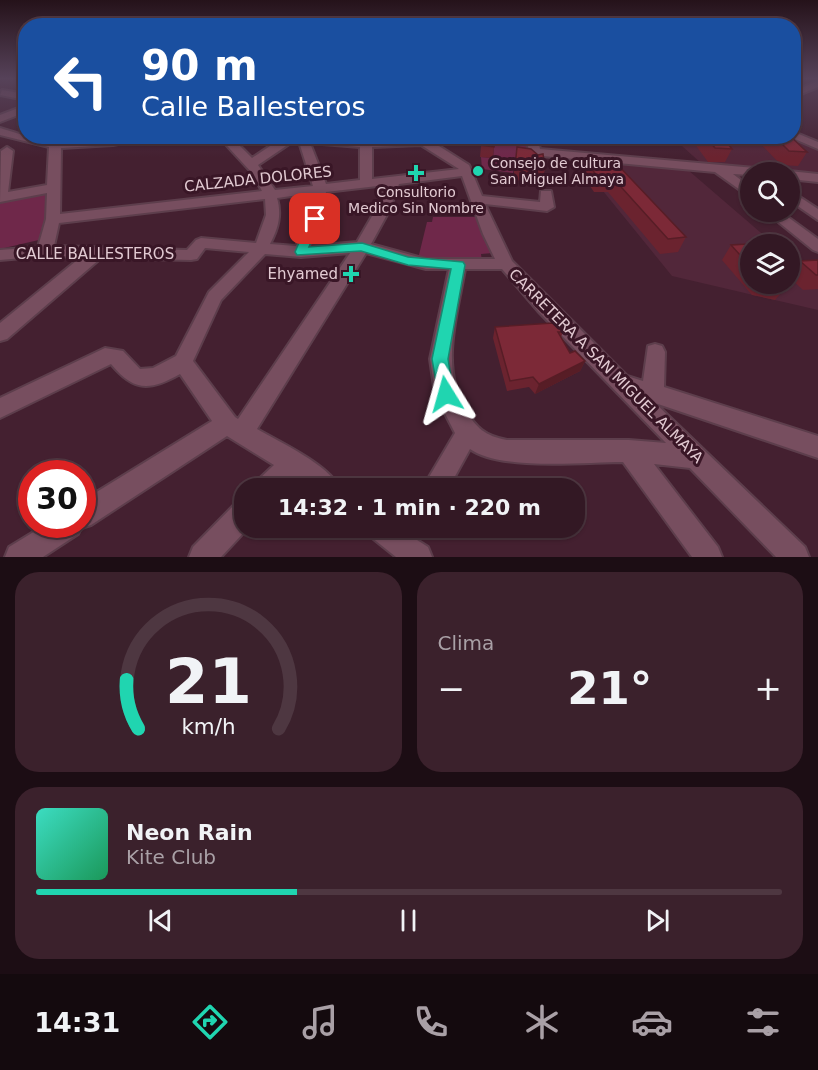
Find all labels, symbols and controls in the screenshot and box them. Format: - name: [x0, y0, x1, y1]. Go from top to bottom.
- text: 90 m: [141, 41, 258, 90]
- icon: left: [42, 42, 120, 120]
- text: Calle Ballesteros: [141, 91, 366, 122]
- place label: Consejo de cultura San Miguel Almaya: [490, 155, 624, 187]
- street label: CALZADA DOLORES: [183, 162, 333, 196]
- map controls: [740, 162, 800, 294]
- button: search: [740, 162, 800, 222]
- marker: Consultorio Medico Sin Nombre: [407, 164, 425, 182]
- marker: Consejo de cultura San Miguel Almaya: [471, 164, 485, 178]
- place label: Consultorio Medico Sin Nombre: [348, 184, 484, 216]
- pin: [289, 193, 340, 244]
- icon: arrive: [298, 202, 331, 235]
- button: layers: [740, 234, 800, 294]
- street label: CALLE BALLESTEROS: [16, 245, 174, 263]
- place label: Ehyamed: [268, 265, 338, 283]
- marker: Ehyamed: [342, 265, 360, 283]
- street label: CARRETERA A SAN MIGUEL ALMAYA: [505, 265, 707, 467]
- position arrow: [414, 362, 478, 426]
- speed limit sign: 30: [18, 460, 96, 538]
- text: 14:32 · 1 min · 220 m: [278, 495, 541, 520]
- text: Clima: [438, 631, 494, 655]
- text: 21: [165, 645, 252, 718]
- text: 21°: [567, 662, 652, 715]
- text: −: [438, 669, 465, 708]
- text: +: [754, 669, 782, 708]
- text: km/h: [181, 714, 235, 739]
- text: Neon Rain: [126, 820, 253, 845]
- text: Kite Club: [126, 845, 216, 869]
- icon: previous: [144, 904, 177, 937]
- icon: pause: [392, 904, 425, 937]
- icon: next: [641, 904, 674, 937]
- icon: directions: [189, 1001, 231, 1043]
- icon: music: [299, 1001, 341, 1043]
- icon: phone: [410, 1001, 452, 1043]
- icon: climate: [521, 1001, 563, 1043]
- icon: car: [631, 1001, 673, 1043]
- icon: filters: [742, 1001, 784, 1043]
- text: 14:31: [34, 1007, 120, 1038]

